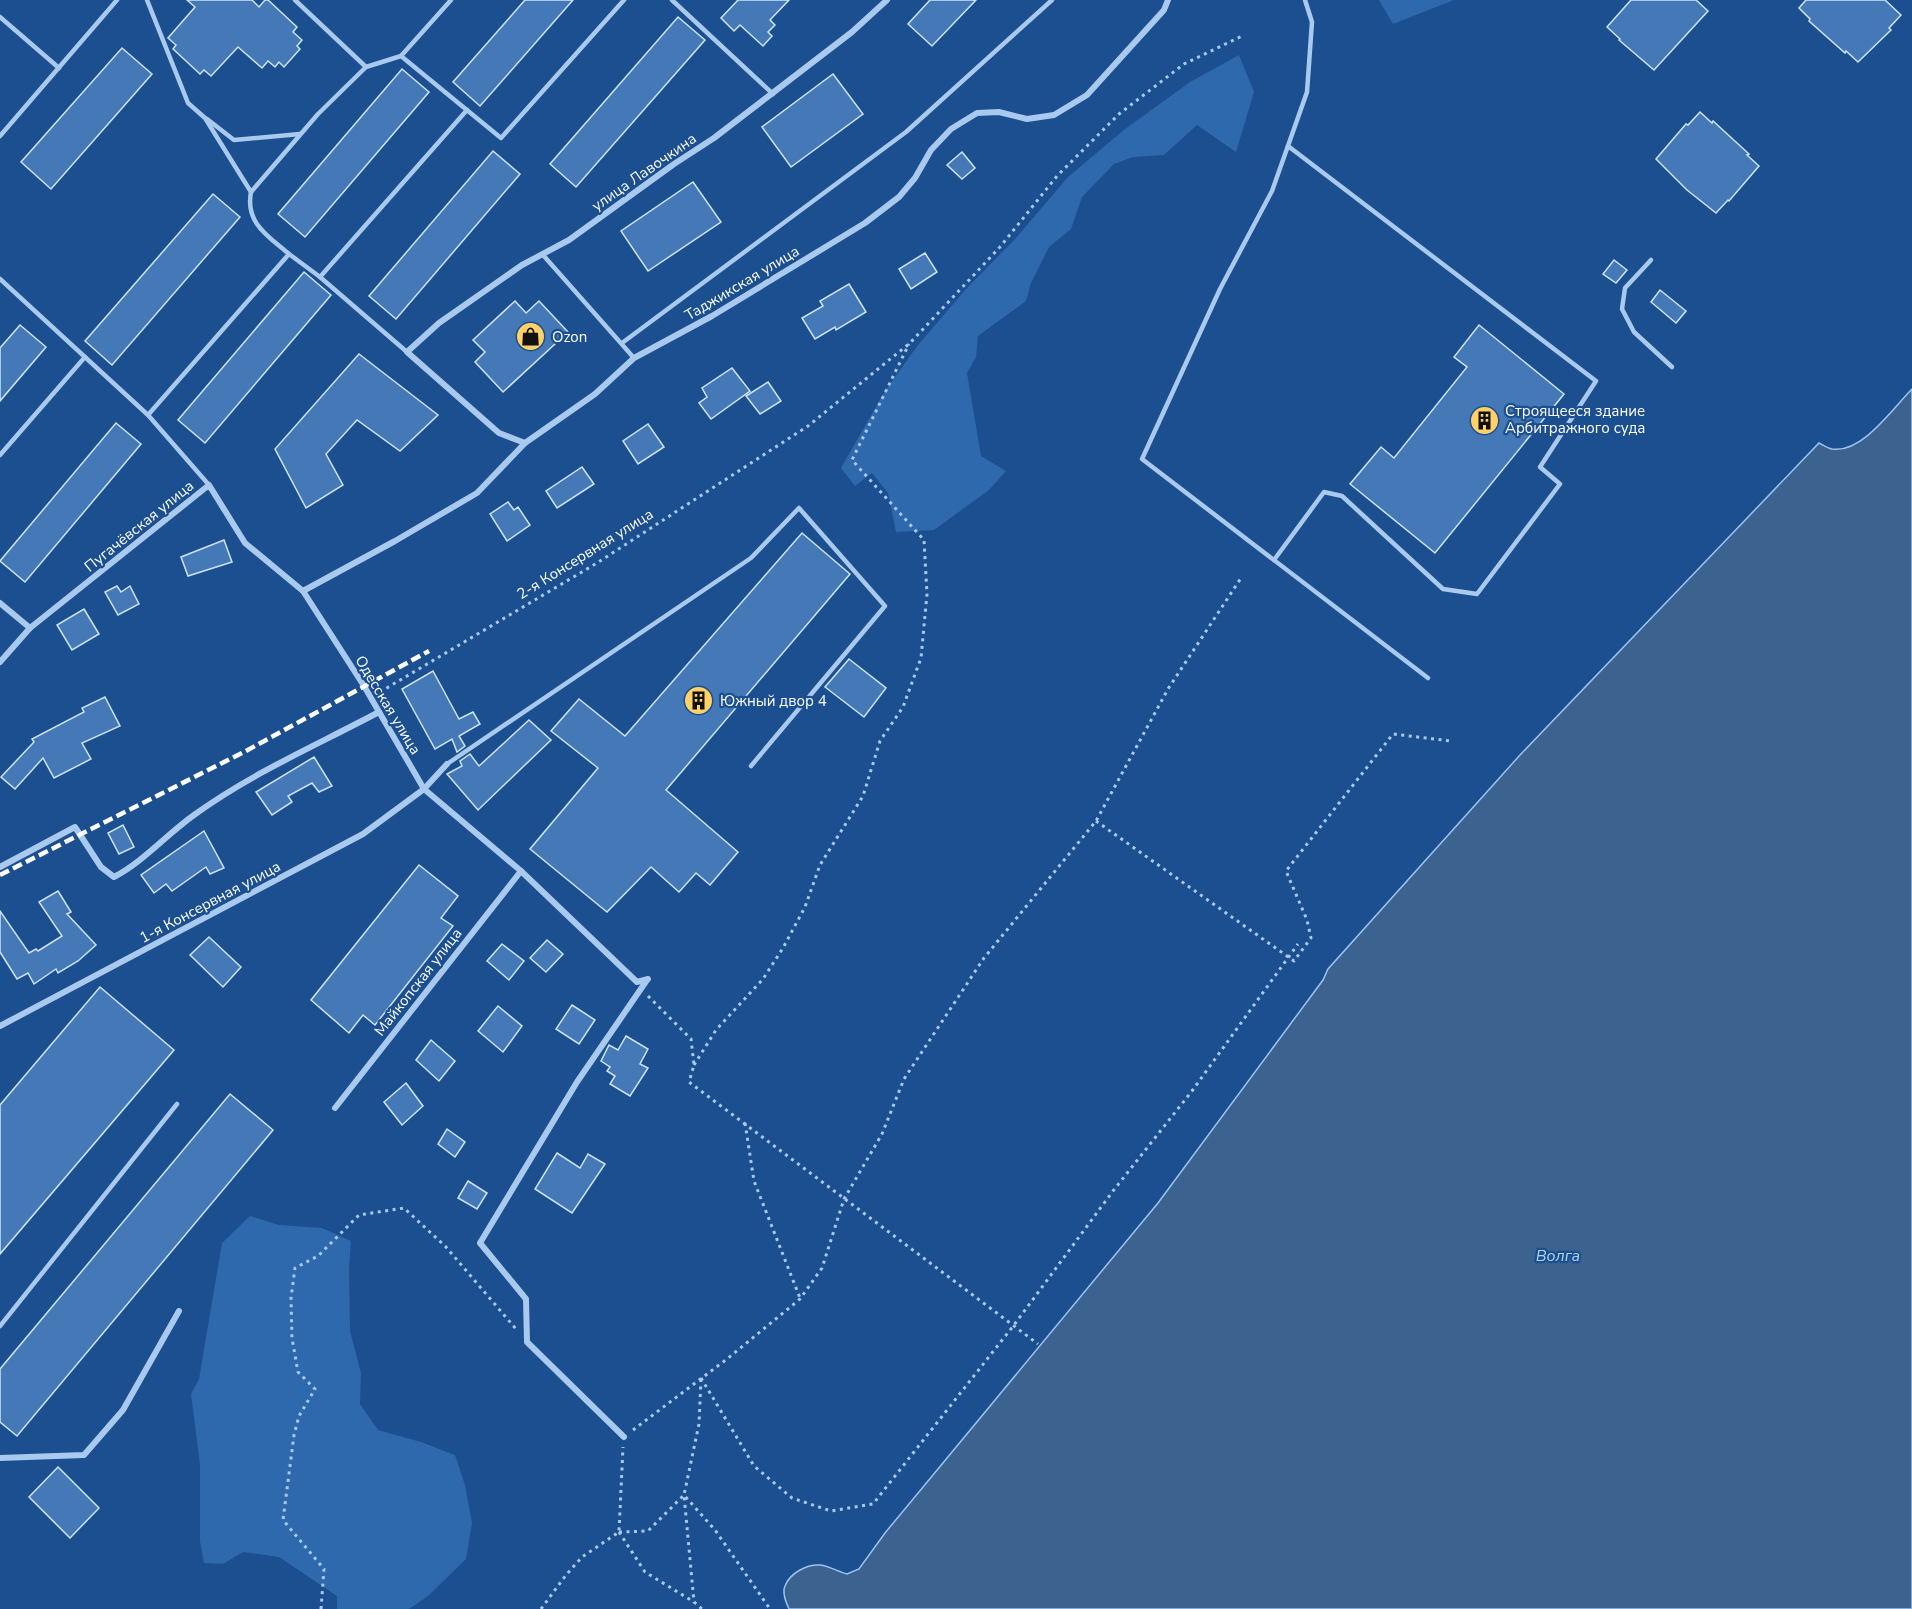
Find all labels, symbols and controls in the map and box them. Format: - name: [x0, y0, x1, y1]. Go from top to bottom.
- street label: улица Лавочкина: [588, 128, 700, 216]
- street label: Таджикская улица: [681, 241, 803, 325]
- shop icon: Ozon: [515, 321, 547, 353]
- place label: Ozon: [552, 327, 587, 347]
- place label: Строящееся здание Арбитражного суда: [1505, 401, 1645, 438]
- building icon: Строящееся здание Арбитражного суда: [1468, 404, 1500, 436]
- street label: Пугачёвская улица: [80, 476, 198, 576]
- street label: 2-я Консервная улица: [513, 504, 657, 604]
- street label: Одесская улица: [351, 652, 425, 758]
- building icon: Южный двор 4: [683, 685, 715, 717]
- place label: Южный двор 4: [720, 691, 827, 711]
- street label: 1-я Консервная улица: [136, 856, 284, 948]
- street label: Майкопская улица: [370, 924, 466, 1040]
- water label: Волга: [1536, 1245, 1580, 1267]

